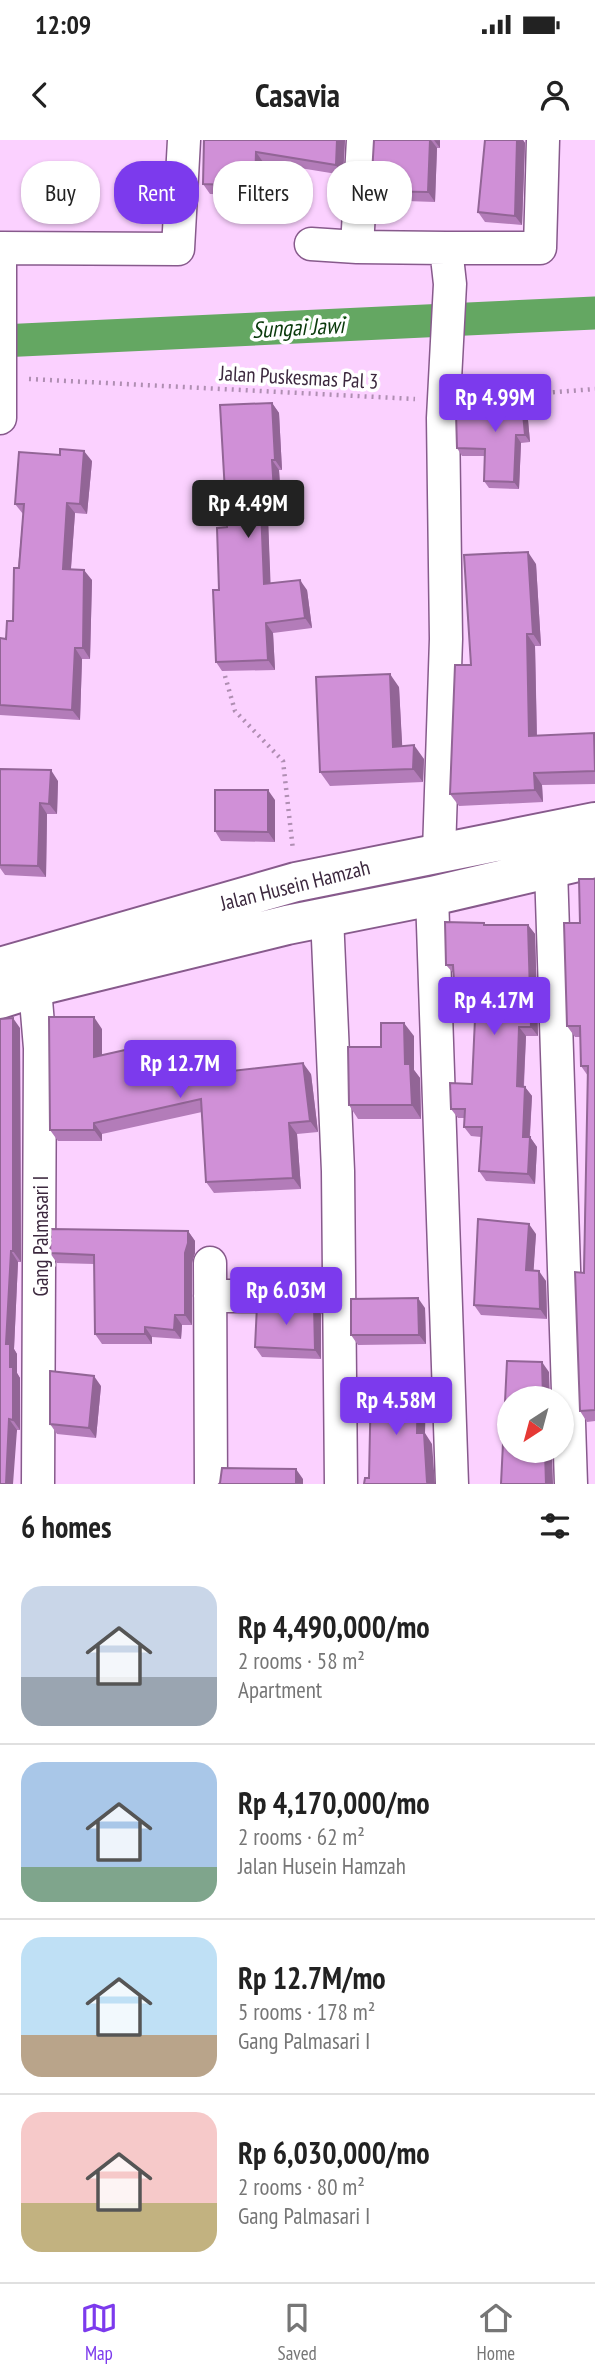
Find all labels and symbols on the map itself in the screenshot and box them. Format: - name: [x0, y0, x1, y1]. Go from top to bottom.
- water label: Sungai Jawi: [251, 310, 348, 344]
- street label: Jalan Puskesmas Pal 3: [218, 359, 379, 395]
- pin: Rp 4.99M: [423, 374, 567, 434]
- pin: Rp 4.49M: [176, 480, 320, 540]
- street label: Jalan Husein Hamzah: [216, 853, 373, 917]
- pin: Rp 4.17M: [422, 978, 566, 1037]
- pin: Rp 12.7M: [108, 1040, 252, 1100]
- street label: Gang Palmasari I: [27, 1176, 54, 1296]
- pin: Rp 6.03M: [214, 1268, 358, 1327]
- pin: Rp 4.58M: [324, 1378, 468, 1437]
- north arrow: [497, 1386, 574, 1463]

